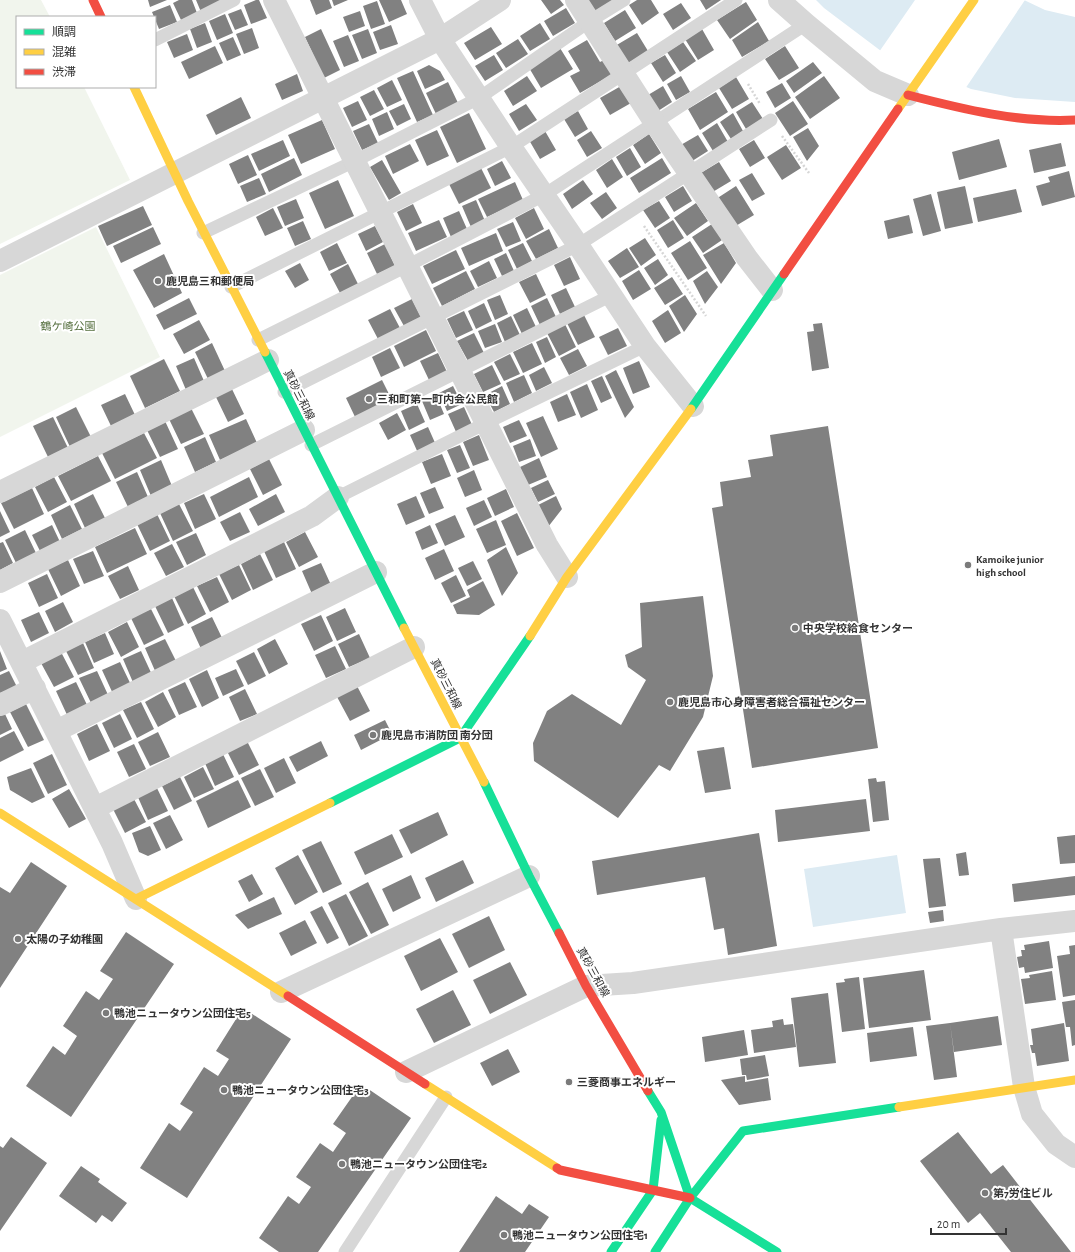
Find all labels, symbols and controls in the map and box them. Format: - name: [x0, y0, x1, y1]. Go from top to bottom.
- legend: [16, 16, 156, 88]
- text: 順調: [52, 26, 76, 38]
- text: 混雑: [52, 45, 76, 58]
- text: 渋滞: [52, 66, 76, 78]
- place label: 鹿児島三和郵便局: [166, 275, 254, 287]
- marker: 鹿児島三和郵便局: [153, 276, 163, 286]
- park label: 鶴ケ崎公園: [41, 320, 96, 332]
- street label: 真砂三和線: [282, 368, 317, 422]
- place label: 三和町第一町内会公民館: [377, 393, 498, 405]
- marker: 三和町第一町内会公民館: [364, 394, 374, 404]
- place label: Kamoike junior high school: [976, 554, 1044, 578]
- marker: Kamoike junior high school: [963, 560, 973, 570]
- place label: 中央学校給食センター: [803, 622, 913, 634]
- marker: 中央学校給食センター: [790, 623, 800, 633]
- street label: 真砂三和線: [429, 657, 464, 711]
- place label: 鹿児島市心身障害者総合福祉センター: [678, 696, 865, 708]
- marker: 鹿児島市心身障害者総合福祉センター: [665, 697, 675, 707]
- place label: 鹿児島市消防団 南分団: [381, 729, 493, 741]
- marker: 鹿児島市消防団 南分団: [368, 730, 378, 740]
- place label: 太陽の子幼稚園: [26, 933, 103, 945]
- marker: 太陽の子幼稚園: [13, 934, 23, 944]
- street label: 真砂三和線: [575, 945, 612, 999]
- place label: 鴨池ニュータウン公団住宅5: [114, 1007, 251, 1019]
- marker: 鴨池ニュータウン公団住宅5: [101, 1008, 111, 1018]
- place label: 三菱商事エネルギー: [577, 1076, 676, 1088]
- marker: 三菱商事エネルギー: [564, 1077, 574, 1087]
- place label: 鴨池ニュータウン公団住宅3: [232, 1084, 369, 1096]
- marker: 鴨池ニュータウン公団住宅3: [219, 1085, 229, 1095]
- place label: 鴨池ニュータウン公団住宅2: [350, 1158, 487, 1170]
- marker: 鴨池ニュータウン公団住宅2: [337, 1159, 347, 1169]
- place label: 第7労住ビル: [993, 1187, 1053, 1199]
- marker: 第7労住ビル: [980, 1188, 990, 1198]
- scale bar: [931, 1210, 1006, 1236]
- text: 20 m: [937, 1218, 960, 1230]
- place label: 鴨池ニュータウン公団住宅1: [512, 1229, 648, 1241]
- marker: 鴨池ニュータウン公団住宅1: [499, 1230, 509, 1240]

